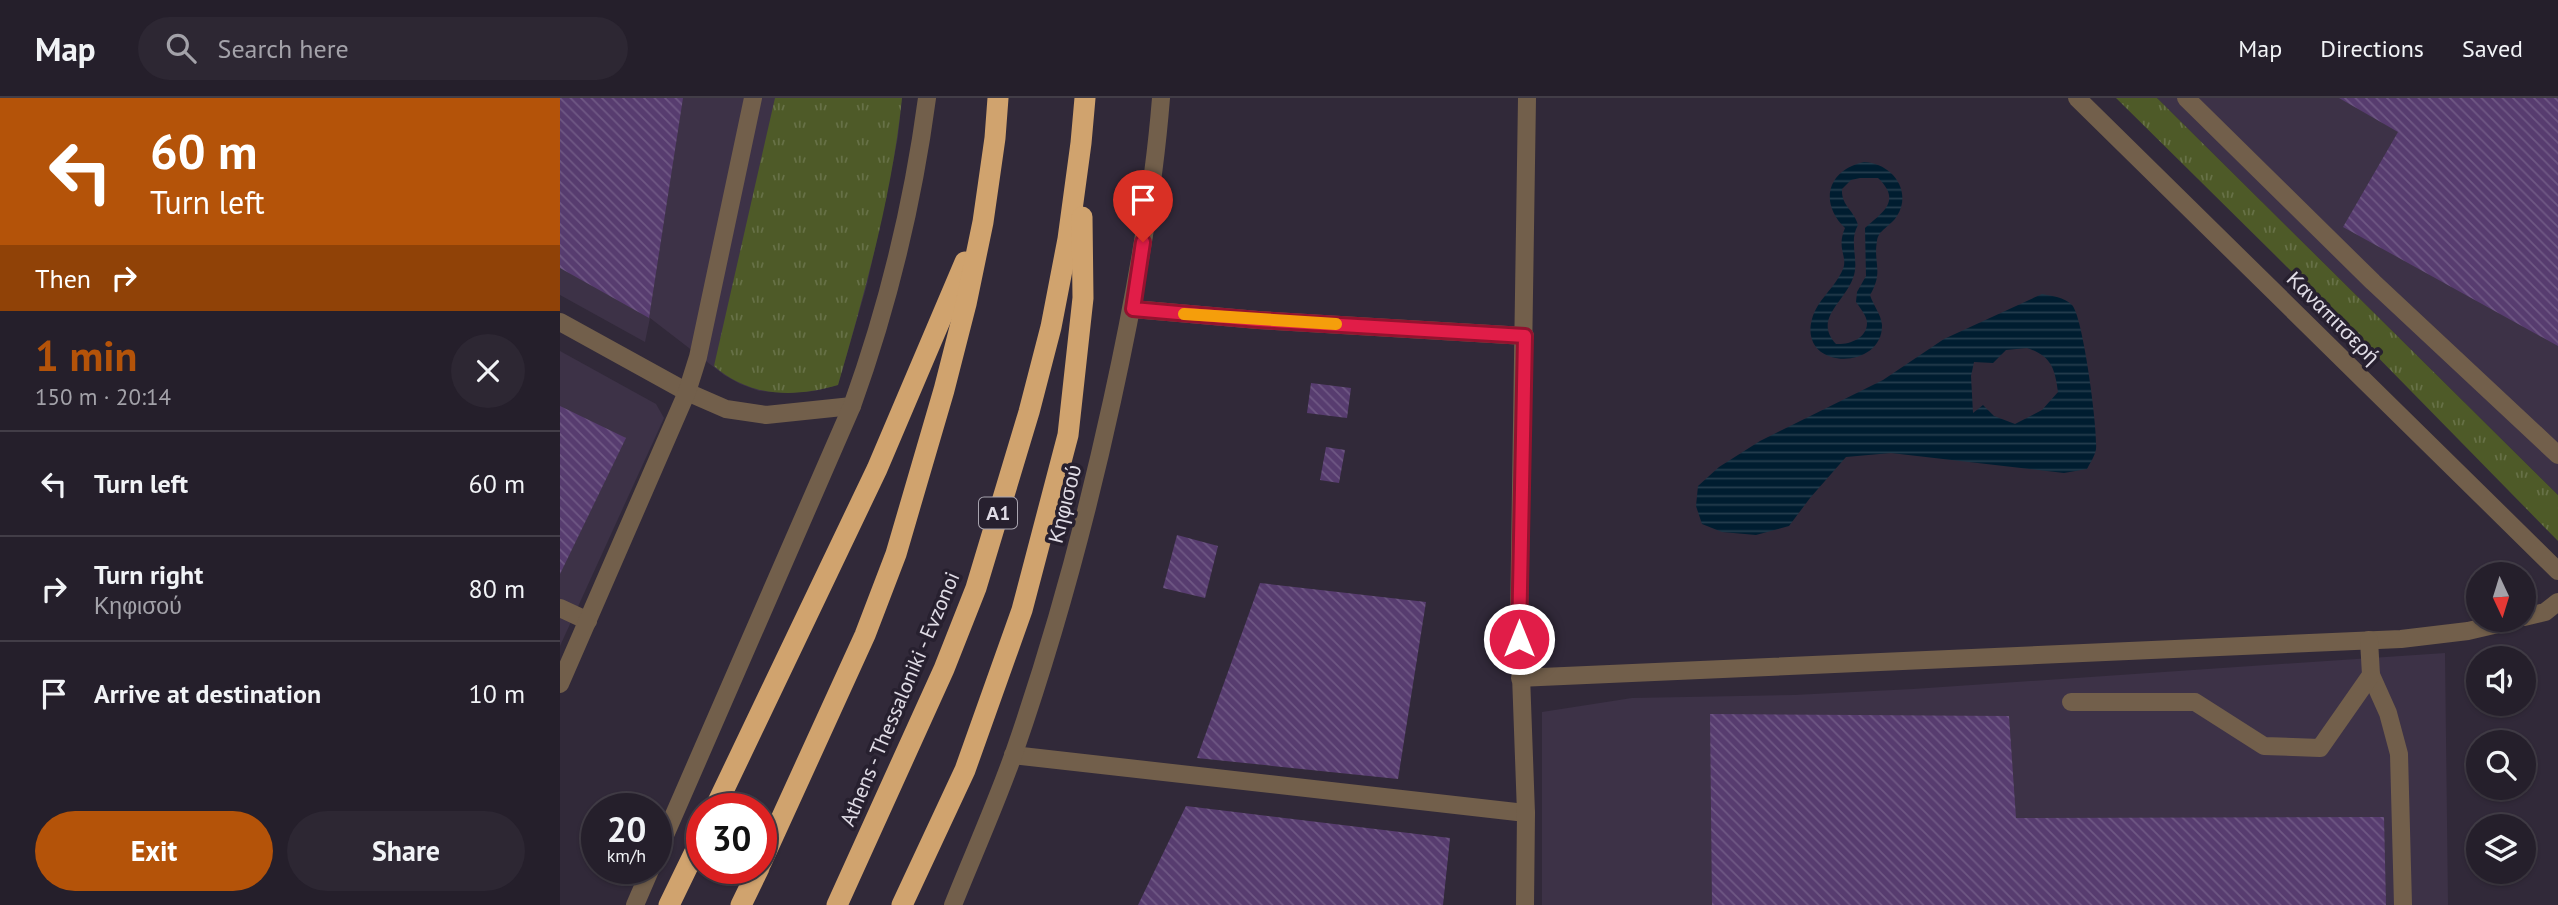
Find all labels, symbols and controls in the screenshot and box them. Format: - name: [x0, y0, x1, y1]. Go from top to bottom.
- search box: [138, 17, 628, 80]
- text: Map: [35, 27, 96, 70]
- icon: search: [162, 29, 200, 67]
- text: Search here: [218, 32, 349, 65]
- text: Map: [2238, 33, 2282, 64]
- text: Directions: [2320, 33, 2424, 64]
- text: Saved: [2462, 33, 2523, 64]
- text: 60 m: [150, 119, 257, 183]
- icon: left: [35, 126, 126, 217]
- pin: [1113, 170, 1173, 242]
- text: Turn left: [150, 181, 265, 223]
- icon: arrive: [1124, 181, 1162, 219]
- icon: right: [105, 259, 143, 297]
- text: Then: [35, 262, 91, 295]
- street label: Καναπιτσερή: [2281, 265, 2386, 370]
- text: 1 min: [35, 328, 137, 383]
- button: close: [451, 334, 525, 408]
- text: 150 m · 20:14: [35, 382, 171, 411]
- street label: Κηφισού: [1042, 462, 1087, 546]
- icon: left: [35, 465, 73, 503]
- text: Turn left: [94, 467, 188, 500]
- text: 60 m: [469, 467, 525, 500]
- road number: Α1: [979, 498, 1017, 528]
- text: Turn right: [94, 558, 203, 591]
- north arrow: [2466, 562, 2536, 632]
- map controls: [2466, 562, 2536, 884]
- street label: Athens - Thessaloniki - Evzonoi: [834, 568, 965, 830]
- icon: right: [35, 570, 73, 608]
- text: 80 m: [469, 572, 525, 605]
- text: Κηφισού: [94, 591, 182, 620]
- position arrow: [1482, 602, 1556, 676]
- button: sound: [2466, 646, 2536, 716]
- icon: arrive: [35, 675, 73, 713]
- text: Arrive at destination: [94, 677, 321, 710]
- text: 10 m: [469, 677, 525, 710]
- button: search: [2466, 730, 2536, 800]
- speed limit sign: 30: [686, 793, 777, 884]
- text: 20: [607, 806, 646, 852]
- button: Exit: [35, 811, 273, 891]
- button: Share: [287, 811, 525, 891]
- button: layers: [2466, 814, 2536, 884]
- text: km/h: [607, 844, 646, 867]

